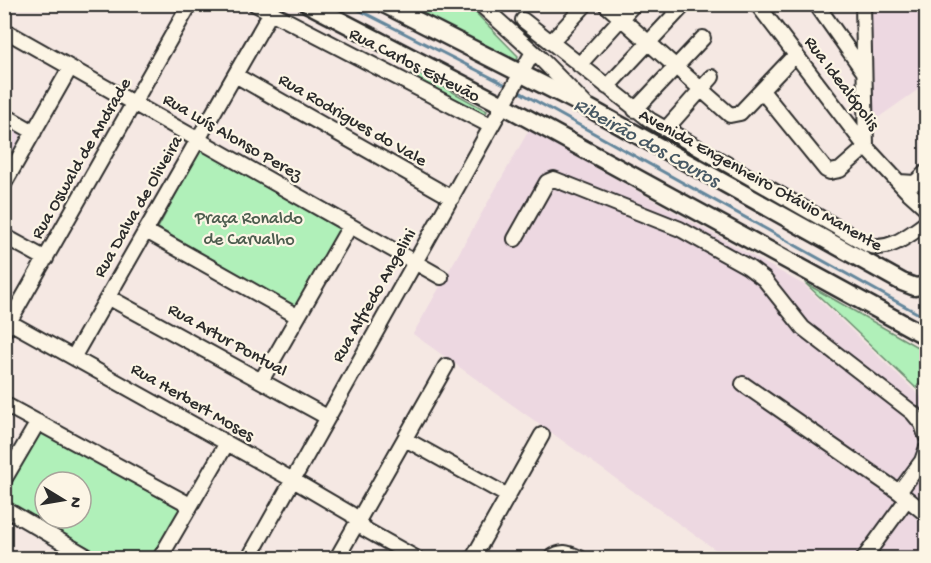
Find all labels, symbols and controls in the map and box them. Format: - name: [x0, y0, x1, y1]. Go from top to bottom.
- street label: Rua Carlos Estevão: [345, 24, 483, 108]
- street label: Rua Idealópolis: [799, 33, 884, 136]
- street label: Rua Rodrigues do Vale: [274, 70, 431, 172]
- street label: Rua Oswald de Andrade: [27, 74, 137, 243]
- street label: Rua Luís Alonso Perez: [159, 90, 306, 187]
- water label: Ribeirão dos Couros: [569, 94, 724, 194]
- street label: Avenida Engenheiro Otávio Manente: [635, 105, 886, 257]
- street label: Rua Dalva de Oliveira: [90, 131, 189, 282]
- park label: Praça Ronaldo de Carvalho: [194, 209, 303, 251]
- street label: Rua Alfredo Angelini: [328, 225, 422, 367]
- street label: Rua Artur Pontual: [164, 300, 290, 382]
- street label: Rua Herbert Moses: [126, 359, 259, 448]
- north arrow: [33, 470, 93, 530]
- text: N: [64, 495, 85, 510]

